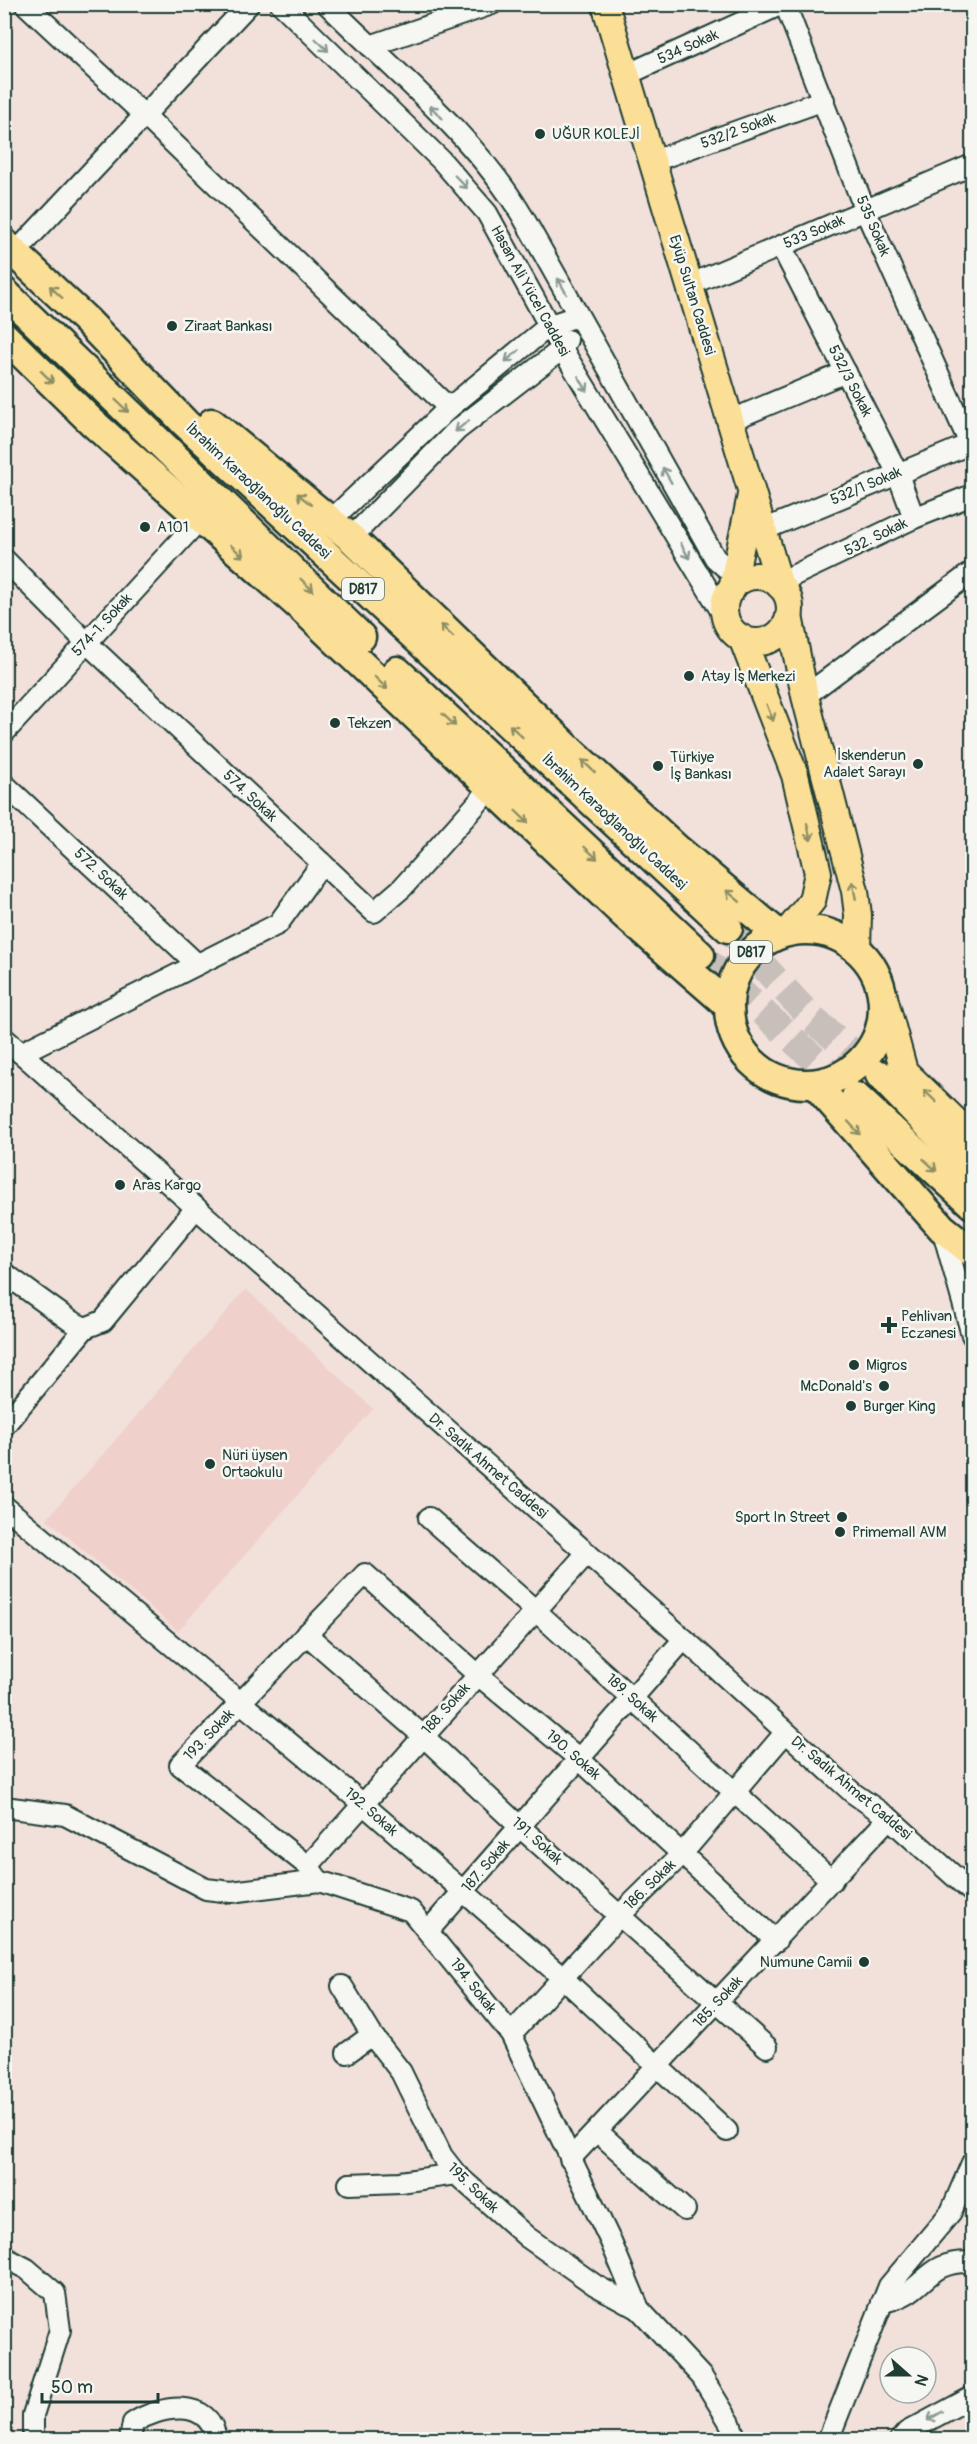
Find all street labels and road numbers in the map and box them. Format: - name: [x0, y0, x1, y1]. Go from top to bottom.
- street label: 534 Sokak: [655, 25, 722, 69]
- street label: 532/2 Sokak: [698, 108, 779, 153]
- street label: 535 Sokak: [852, 193, 895, 260]
- street label: 533 Sokak: [781, 210, 848, 253]
- street label: Hasan Ali Yücel Caddesi: [486, 222, 574, 360]
- street label: Eyüp Sultan Caddesi: [665, 233, 719, 358]
- street label: 532/3 Sokak: [824, 342, 877, 421]
- street label: İbrahim Karaoğlanoğlu Caddesi: [182, 419, 335, 563]
- street label: 532/1 Sokak: [827, 462, 905, 510]
- street label: 532. Sokak: [841, 513, 911, 560]
- road number: D817: [342, 578, 384, 600]
- street label: 574-1. Sokak: [68, 589, 137, 661]
- street label: İbrahim Karaoğlanoğlu Caddesi: [538, 750, 691, 894]
- street label: 574. Sokak: [219, 766, 282, 827]
- street label: 572. Sokak: [70, 844, 133, 904]
- road number: D817: [730, 941, 772, 963]
- street label: Dr. Sadık Ahmet Caddesi: [425, 1409, 552, 1523]
- street label: 189. Sokak: [602, 1670, 663, 1727]
- street label: 188. Sokak: [418, 1678, 475, 1739]
- street label: 193. Sokak: [180, 1705, 239, 1765]
- street label: 190. Sokak: [542, 1726, 605, 1785]
- street label: Dr. Sadık Ahmet Caddesi: [787, 1732, 915, 1844]
- street label: 192. Sokak: [340, 1784, 402, 1841]
- street label: 191. Sokak: [508, 1813, 567, 1869]
- street label: 187. Sokak: [458, 1835, 515, 1896]
- street label: 186. Sokak: [620, 1855, 681, 1914]
- street label: 194. Sokak: [445, 1954, 501, 2018]
- street label: 185. Sokak: [689, 1971, 747, 2032]
- street label: 195. Sokak: [443, 2159, 503, 2218]

